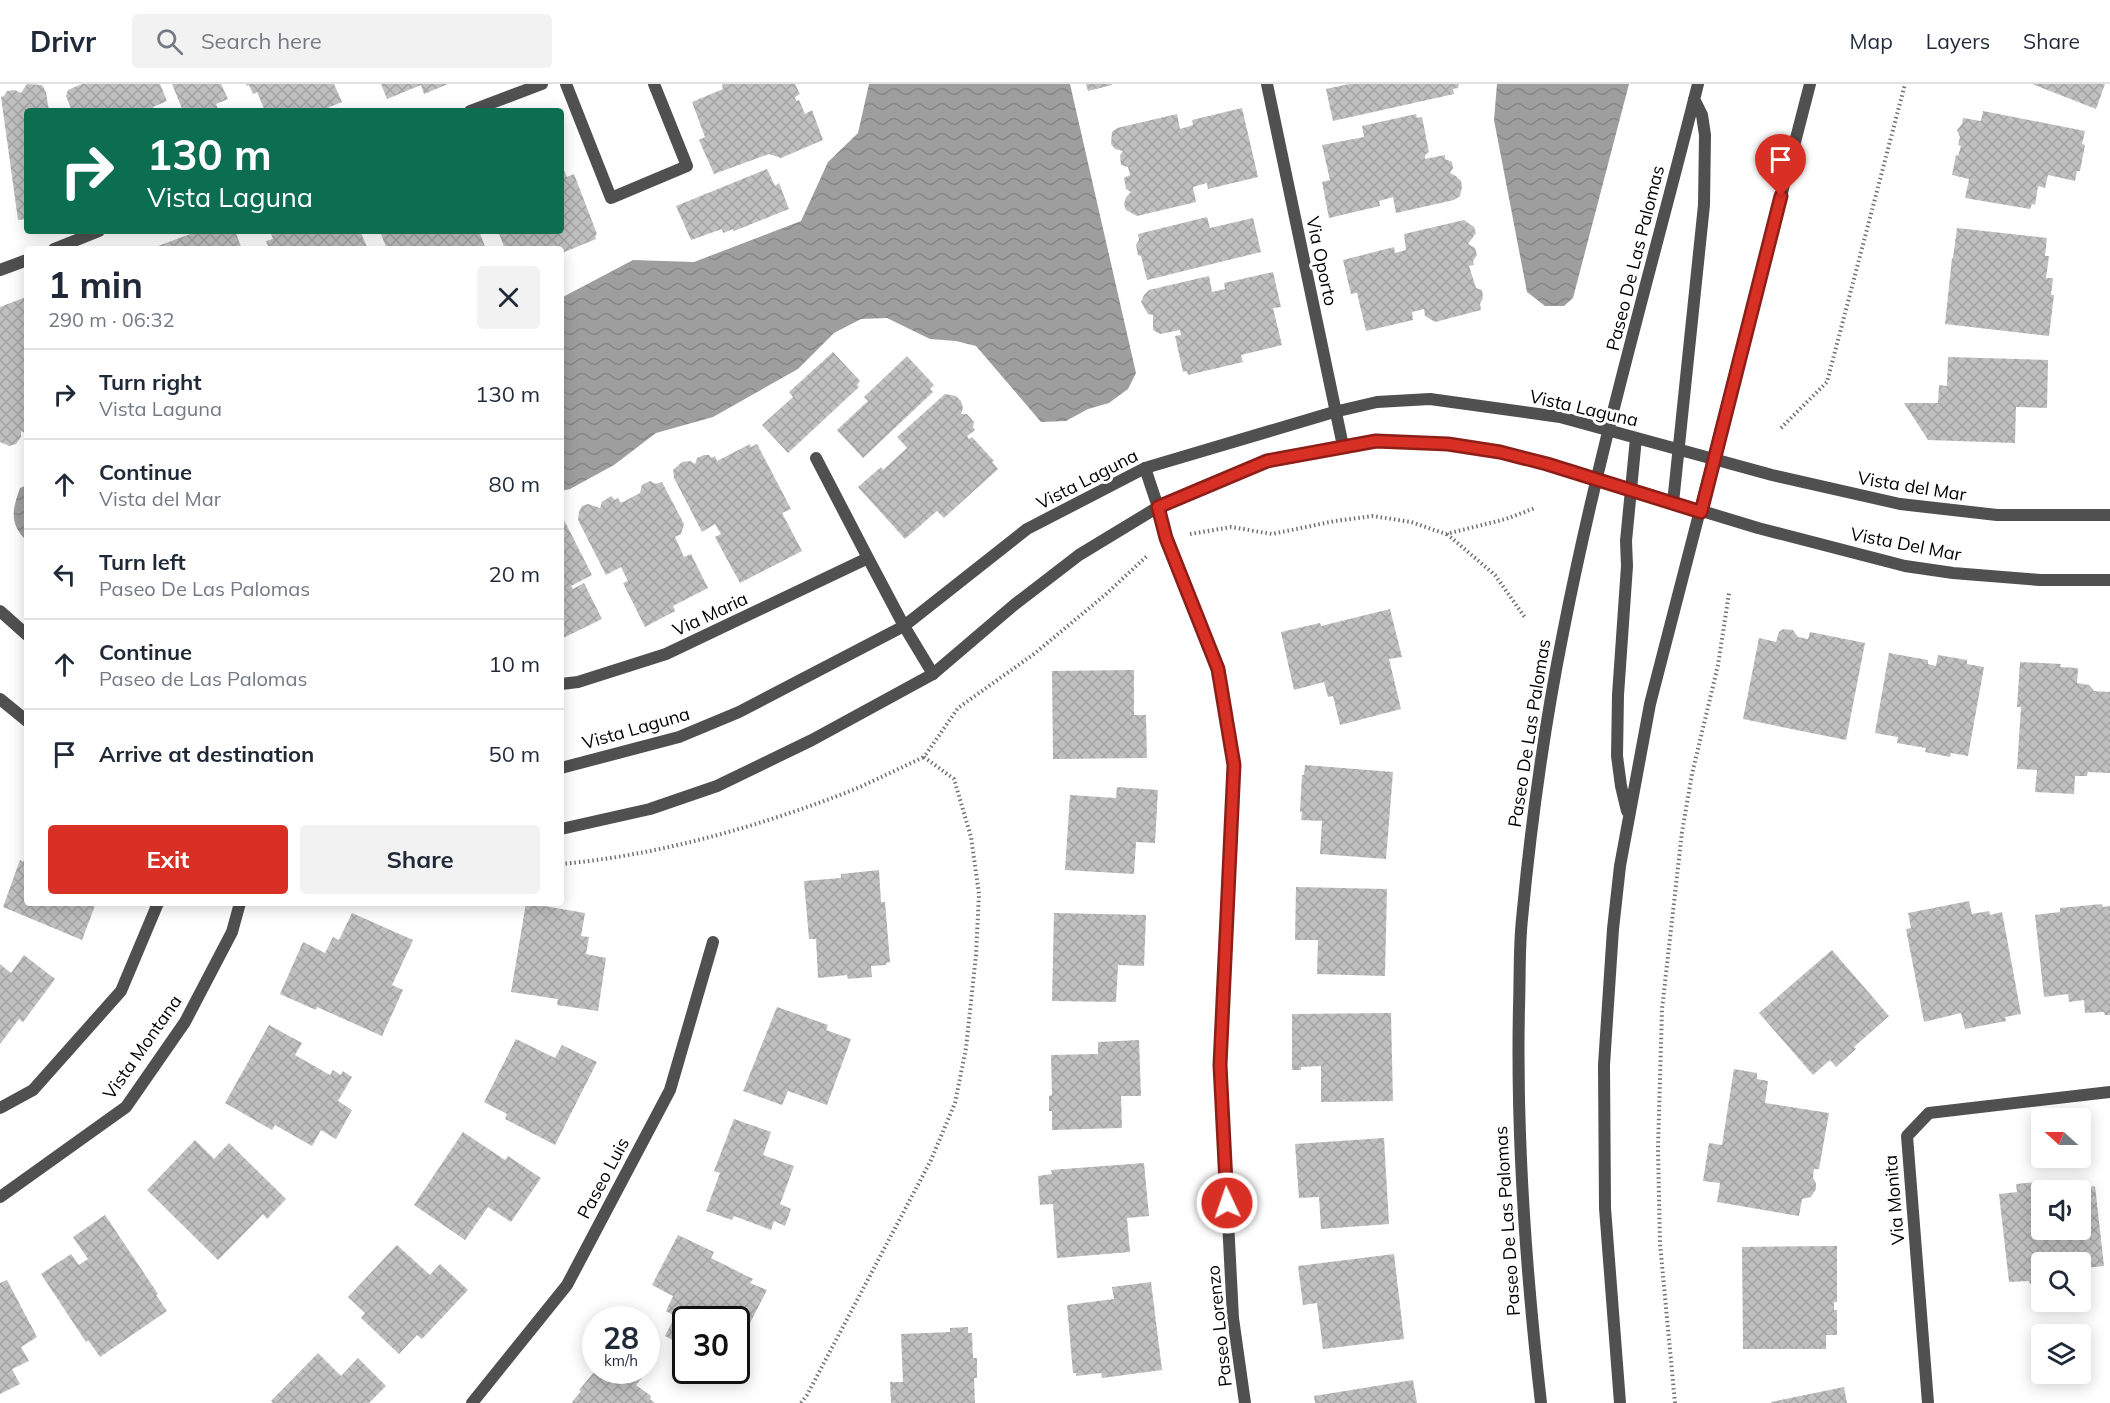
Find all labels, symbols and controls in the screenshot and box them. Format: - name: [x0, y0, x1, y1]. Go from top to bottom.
- search box: [132, 14, 552, 68]
- text: Drivr: [30, 24, 96, 59]
- icon: search: [153, 25, 186, 58]
- text: Search here: [201, 27, 322, 55]
- text: Map: [1850, 28, 1893, 54]
- text: Layers: [1926, 28, 1990, 54]
- text: Share: [2023, 28, 2080, 54]
- text: 130 m: [147, 128, 272, 181]
- icon: right: [48, 132, 126, 210]
- pin: [1755, 134, 1806, 196]
- icon: arrive: [1764, 143, 1797, 176]
- street label: Paseo De Las Palomas: [1601, 163, 1669, 353]
- text: Vista Laguna: [147, 180, 313, 214]
- street label: Via Oporto: [1301, 214, 1343, 308]
- text: 1 min: [48, 262, 143, 307]
- button: close: [477, 266, 540, 329]
- text: 290 m · 06:32: [48, 307, 174, 332]
- text: Turn right: [99, 368, 202, 396]
- icon: right: [48, 378, 81, 411]
- text: 130 m: [475, 380, 540, 408]
- street label: Vista Laguna: [1527, 384, 1641, 432]
- text: Vista Laguna: [99, 396, 222, 421]
- street label: Vista Laguna: [1032, 444, 1142, 514]
- text: Continue: [99, 458, 192, 486]
- street label: Vista del Mar: [1856, 466, 1968, 506]
- icon: ahead: [48, 468, 81, 501]
- text: 80 m: [489, 470, 540, 498]
- text: Vista del Mar: [99, 486, 221, 511]
- street label: Vista Del Mar: [1849, 522, 1964, 566]
- text: Turn left: [99, 548, 186, 576]
- icon: left: [48, 558, 81, 591]
- text: 20 m: [489, 560, 540, 588]
- text: Paseo De Las Palomas: [99, 576, 310, 601]
- street label: Via Maria: [669, 587, 751, 641]
- street label: Paseo De Las Palomas: [1503, 637, 1555, 829]
- text: Continue: [99, 638, 192, 666]
- icon: ahead: [48, 648, 81, 681]
- text: 10 m: [489, 650, 540, 678]
- text: Paseo de Las Palomas: [99, 666, 307, 691]
- street label: Vista Laguna: [580, 702, 692, 754]
- icon: arrive: [48, 738, 81, 771]
- text: Arrive at destination: [99, 740, 314, 768]
- text: 50 m: [489, 740, 540, 768]
- button: Exit: [48, 825, 288, 894]
- button: Share: [300, 825, 540, 894]
- street label: Vista Montana: [98, 990, 186, 1104]
- north arrow: [2031, 1108, 2091, 1168]
- map controls: [2031, 1108, 2091, 1384]
- street label: Paseo De Las Palomas: [1489, 1125, 1525, 1317]
- street label: Paseo Luis: [572, 1133, 634, 1223]
- street label: Via Monita: [1879, 1154, 1909, 1246]
- position arrow: [1195, 1171, 1259, 1235]
- button: sound: [2031, 1180, 2091, 1240]
- button: search: [2031, 1252, 2091, 1312]
- street label: Paseo Lorenzo: [1201, 1264, 1237, 1388]
- speed limit sign: 30: [672, 1306, 750, 1384]
- text: 28: [603, 1319, 639, 1357]
- button: layers: [2031, 1324, 2091, 1384]
- text: km/h: [604, 1351, 638, 1370]

